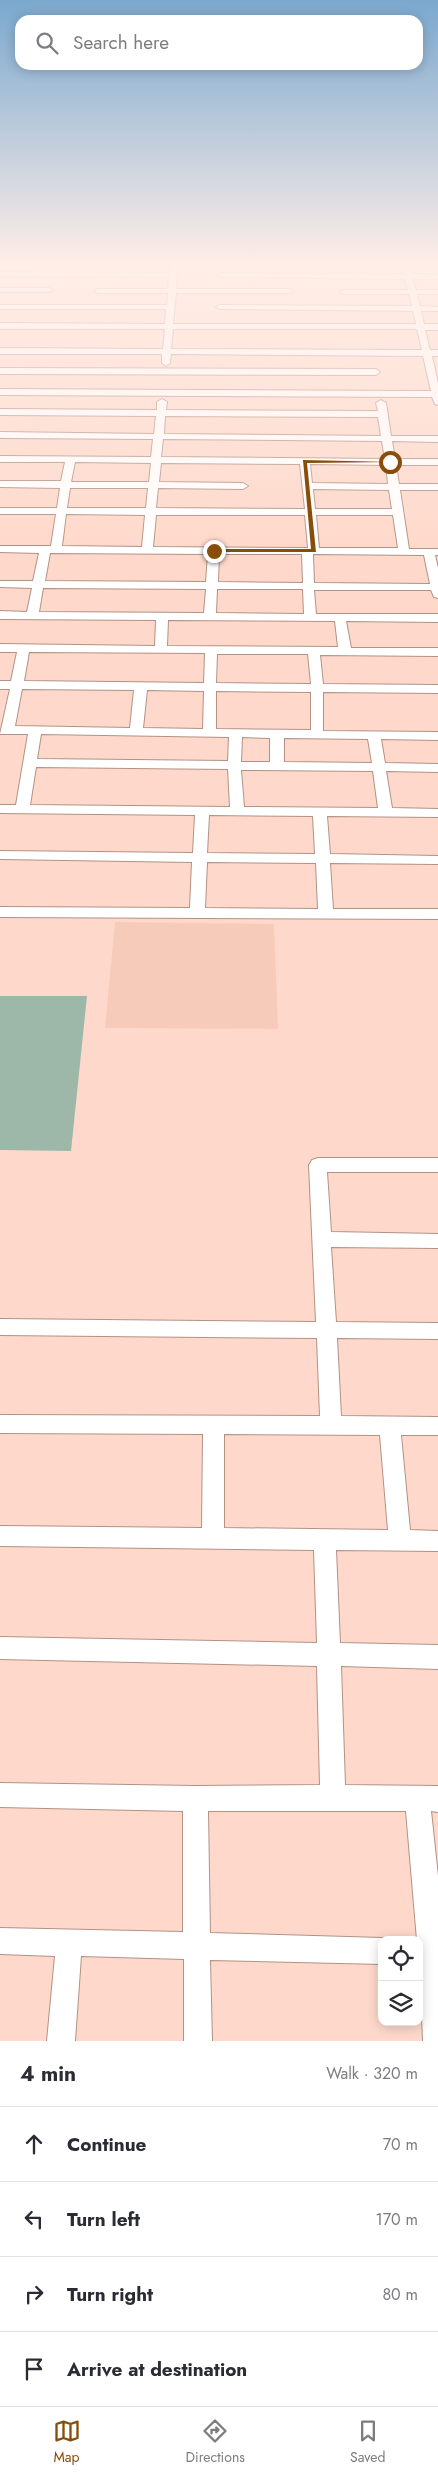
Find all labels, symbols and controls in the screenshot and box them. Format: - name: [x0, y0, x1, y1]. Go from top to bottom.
- search box: [15, 15, 423, 70]
- icon: search: [33, 29, 61, 57]
- text: Search here: [73, 29, 169, 56]
- route start: [379, 451, 402, 474]
- route end: [203, 540, 226, 563]
- map controls: [378, 1936, 423, 2026]
- button: locate: [378, 1936, 423, 1981]
- button: layers: [378, 1981, 423, 2026]
- text: 4 min: [20, 2059, 76, 2089]
- text: Walk · 320 m: [326, 2062, 418, 2085]
- icon: ahead: [20, 2130, 48, 2158]
- text: Continue: [67, 2131, 146, 2158]
- text: 70 m: [383, 2133, 418, 2156]
- icon: left: [20, 2205, 48, 2233]
- text: Turn left: [67, 2206, 140, 2233]
- text: 170 m: [376, 2208, 418, 2231]
- icon: right: [20, 2280, 48, 2308]
- text: Turn right: [67, 2281, 153, 2308]
- text: 80 m: [382, 2283, 418, 2306]
- icon: arrive: [20, 2355, 48, 2383]
- text: Arrive at destination: [67, 2356, 247, 2383]
- tab: Map: [53, 2417, 81, 2467]
- tab: Directions: [186, 2417, 245, 2467]
- tab: Saved: [350, 2417, 385, 2467]

